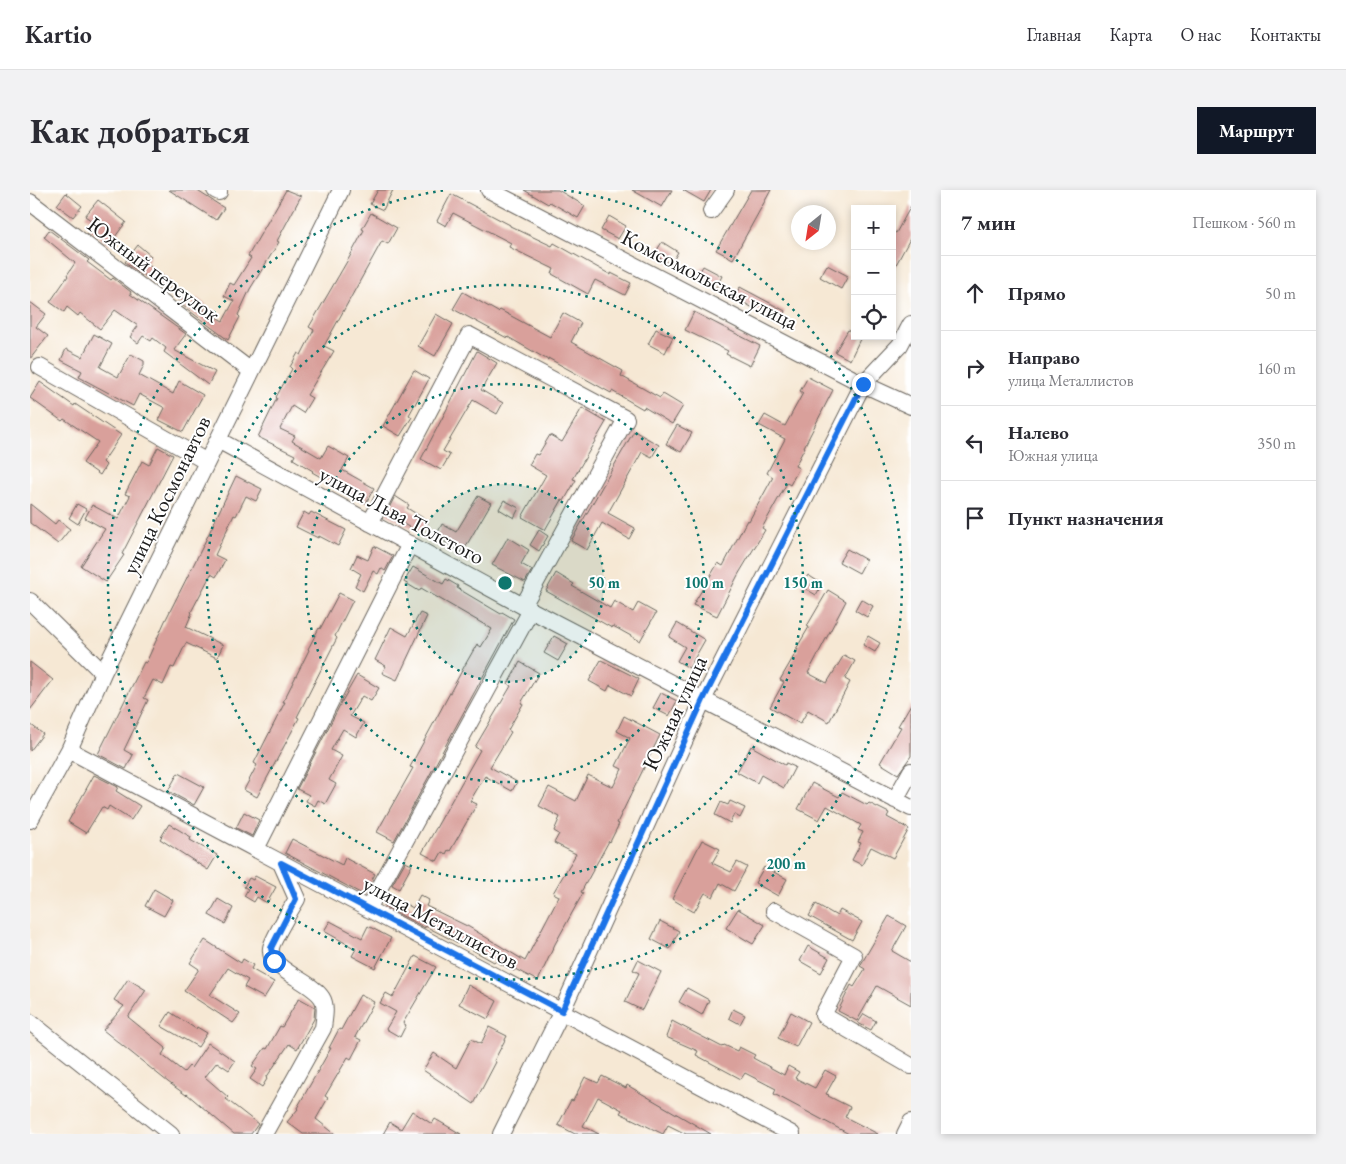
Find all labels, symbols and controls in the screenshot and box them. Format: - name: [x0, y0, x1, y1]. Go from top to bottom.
- text: Kartio: [25, 19, 92, 50]
- text: Главная: [1027, 23, 1081, 46]
- text: Карта: [1109, 23, 1152, 46]
- text: О нас: [1180, 23, 1222, 46]
- text: Контакты: [1250, 23, 1321, 46]
- button: Маршрут: [1197, 107, 1316, 154]
- text: Как добраться: [30, 108, 250, 153]
- north arrow: [791, 205, 836, 250]
- map controls: [851, 205, 896, 340]
- button: +: [851, 205, 896, 250]
- text: 7 мин: [961, 209, 1016, 236]
- street label: Южный переулок: [81, 210, 227, 329]
- text: Пешком · 560 m: [1192, 212, 1296, 233]
- street label: Комсомольская улица: [617, 222, 803, 337]
- button: −: [851, 250, 896, 295]
- icon: ahead: [961, 279, 989, 307]
- text: Прямо: [1008, 281, 1066, 306]
- text: 50 m: [1265, 283, 1296, 304]
- button: locate: [851, 295, 896, 340]
- text: Направо: [1008, 345, 1080, 370]
- icon: right: [961, 354, 989, 382]
- text: 160 m: [1257, 358, 1296, 379]
- text: улица Металлистов: [1008, 370, 1133, 391]
- route end: [852, 373, 875, 396]
- street label: улица Космонавтов: [115, 411, 217, 579]
- text: Налево: [1008, 420, 1069, 445]
- icon: left: [961, 429, 989, 457]
- text: 350 m: [1257, 433, 1296, 454]
- text: Южная улица: [1008, 445, 1098, 466]
- street label: улица Льва Толстого: [314, 460, 490, 571]
- icon: arrive: [961, 504, 989, 532]
- text: Пункт назначения: [1008, 506, 1164, 531]
- text: 50 m: [588, 573, 620, 592]
- text: 100 m: [684, 573, 724, 592]
- text: 150 m: [783, 573, 823, 592]
- centre of rings: [496, 574, 514, 592]
- street label: Южная улица: [635, 651, 714, 775]
- text: 200 m: [766, 854, 806, 873]
- street label: улица Металлистов: [358, 869, 524, 976]
- route start: [263, 950, 286, 973]

